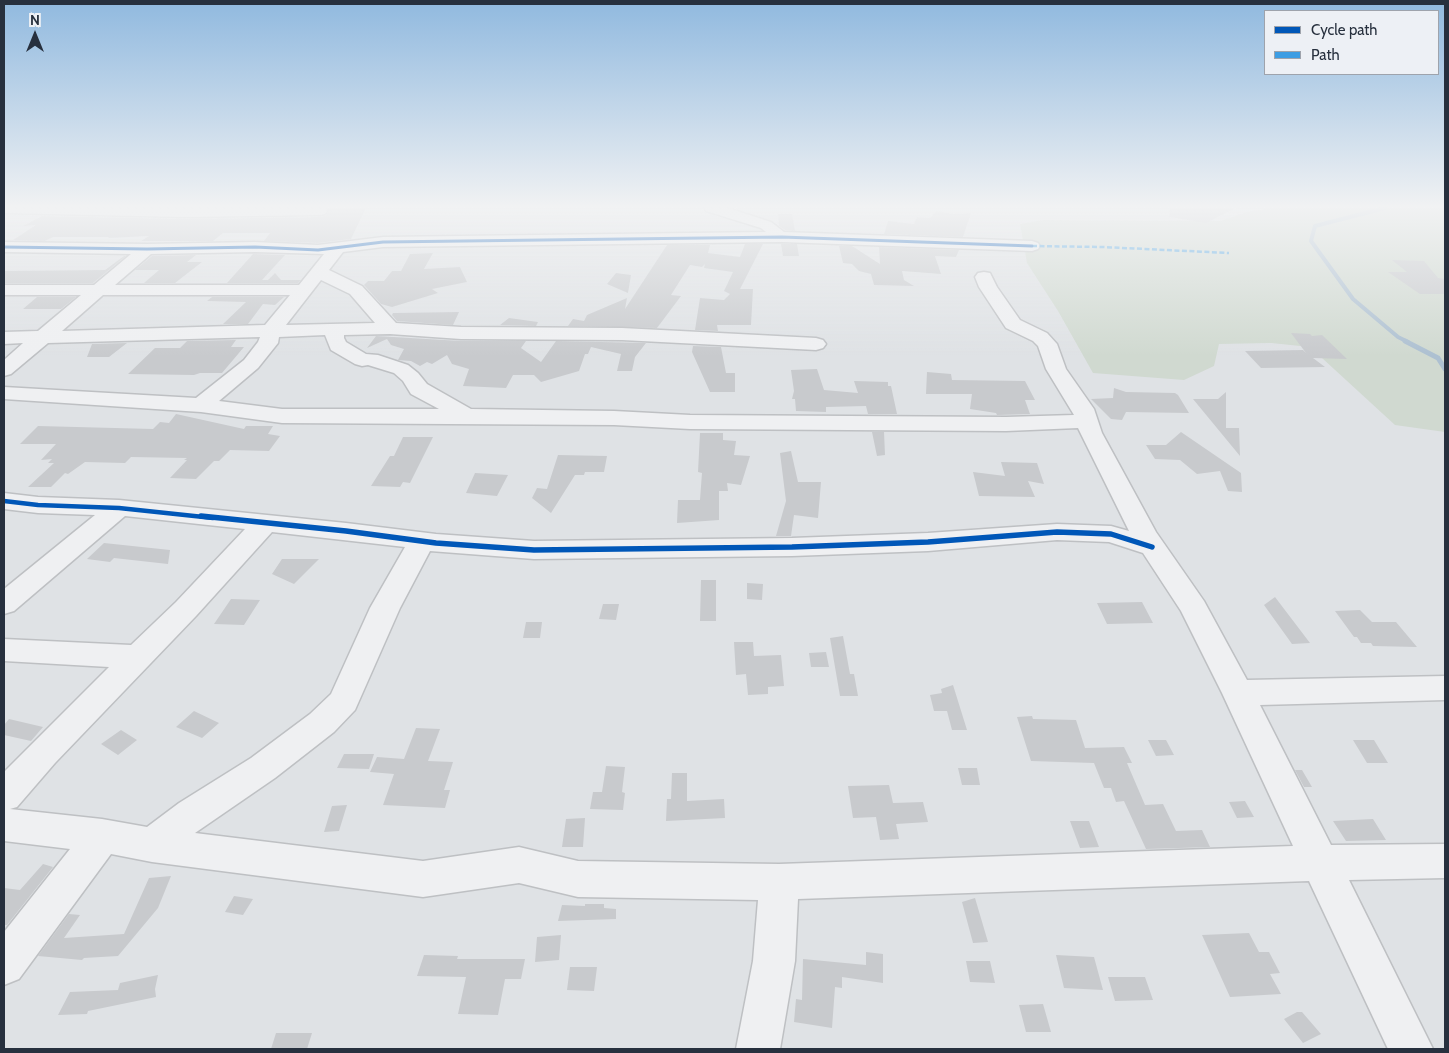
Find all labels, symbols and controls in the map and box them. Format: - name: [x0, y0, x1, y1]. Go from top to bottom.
- north arrow: [10, 10, 60, 60]
- legend: [1264, 10, 1439, 75]
- text: N: [30, 11, 40, 29]
- text: Cycle path: [1311, 21, 1377, 39]
- text: Path: [1311, 46, 1340, 64]

